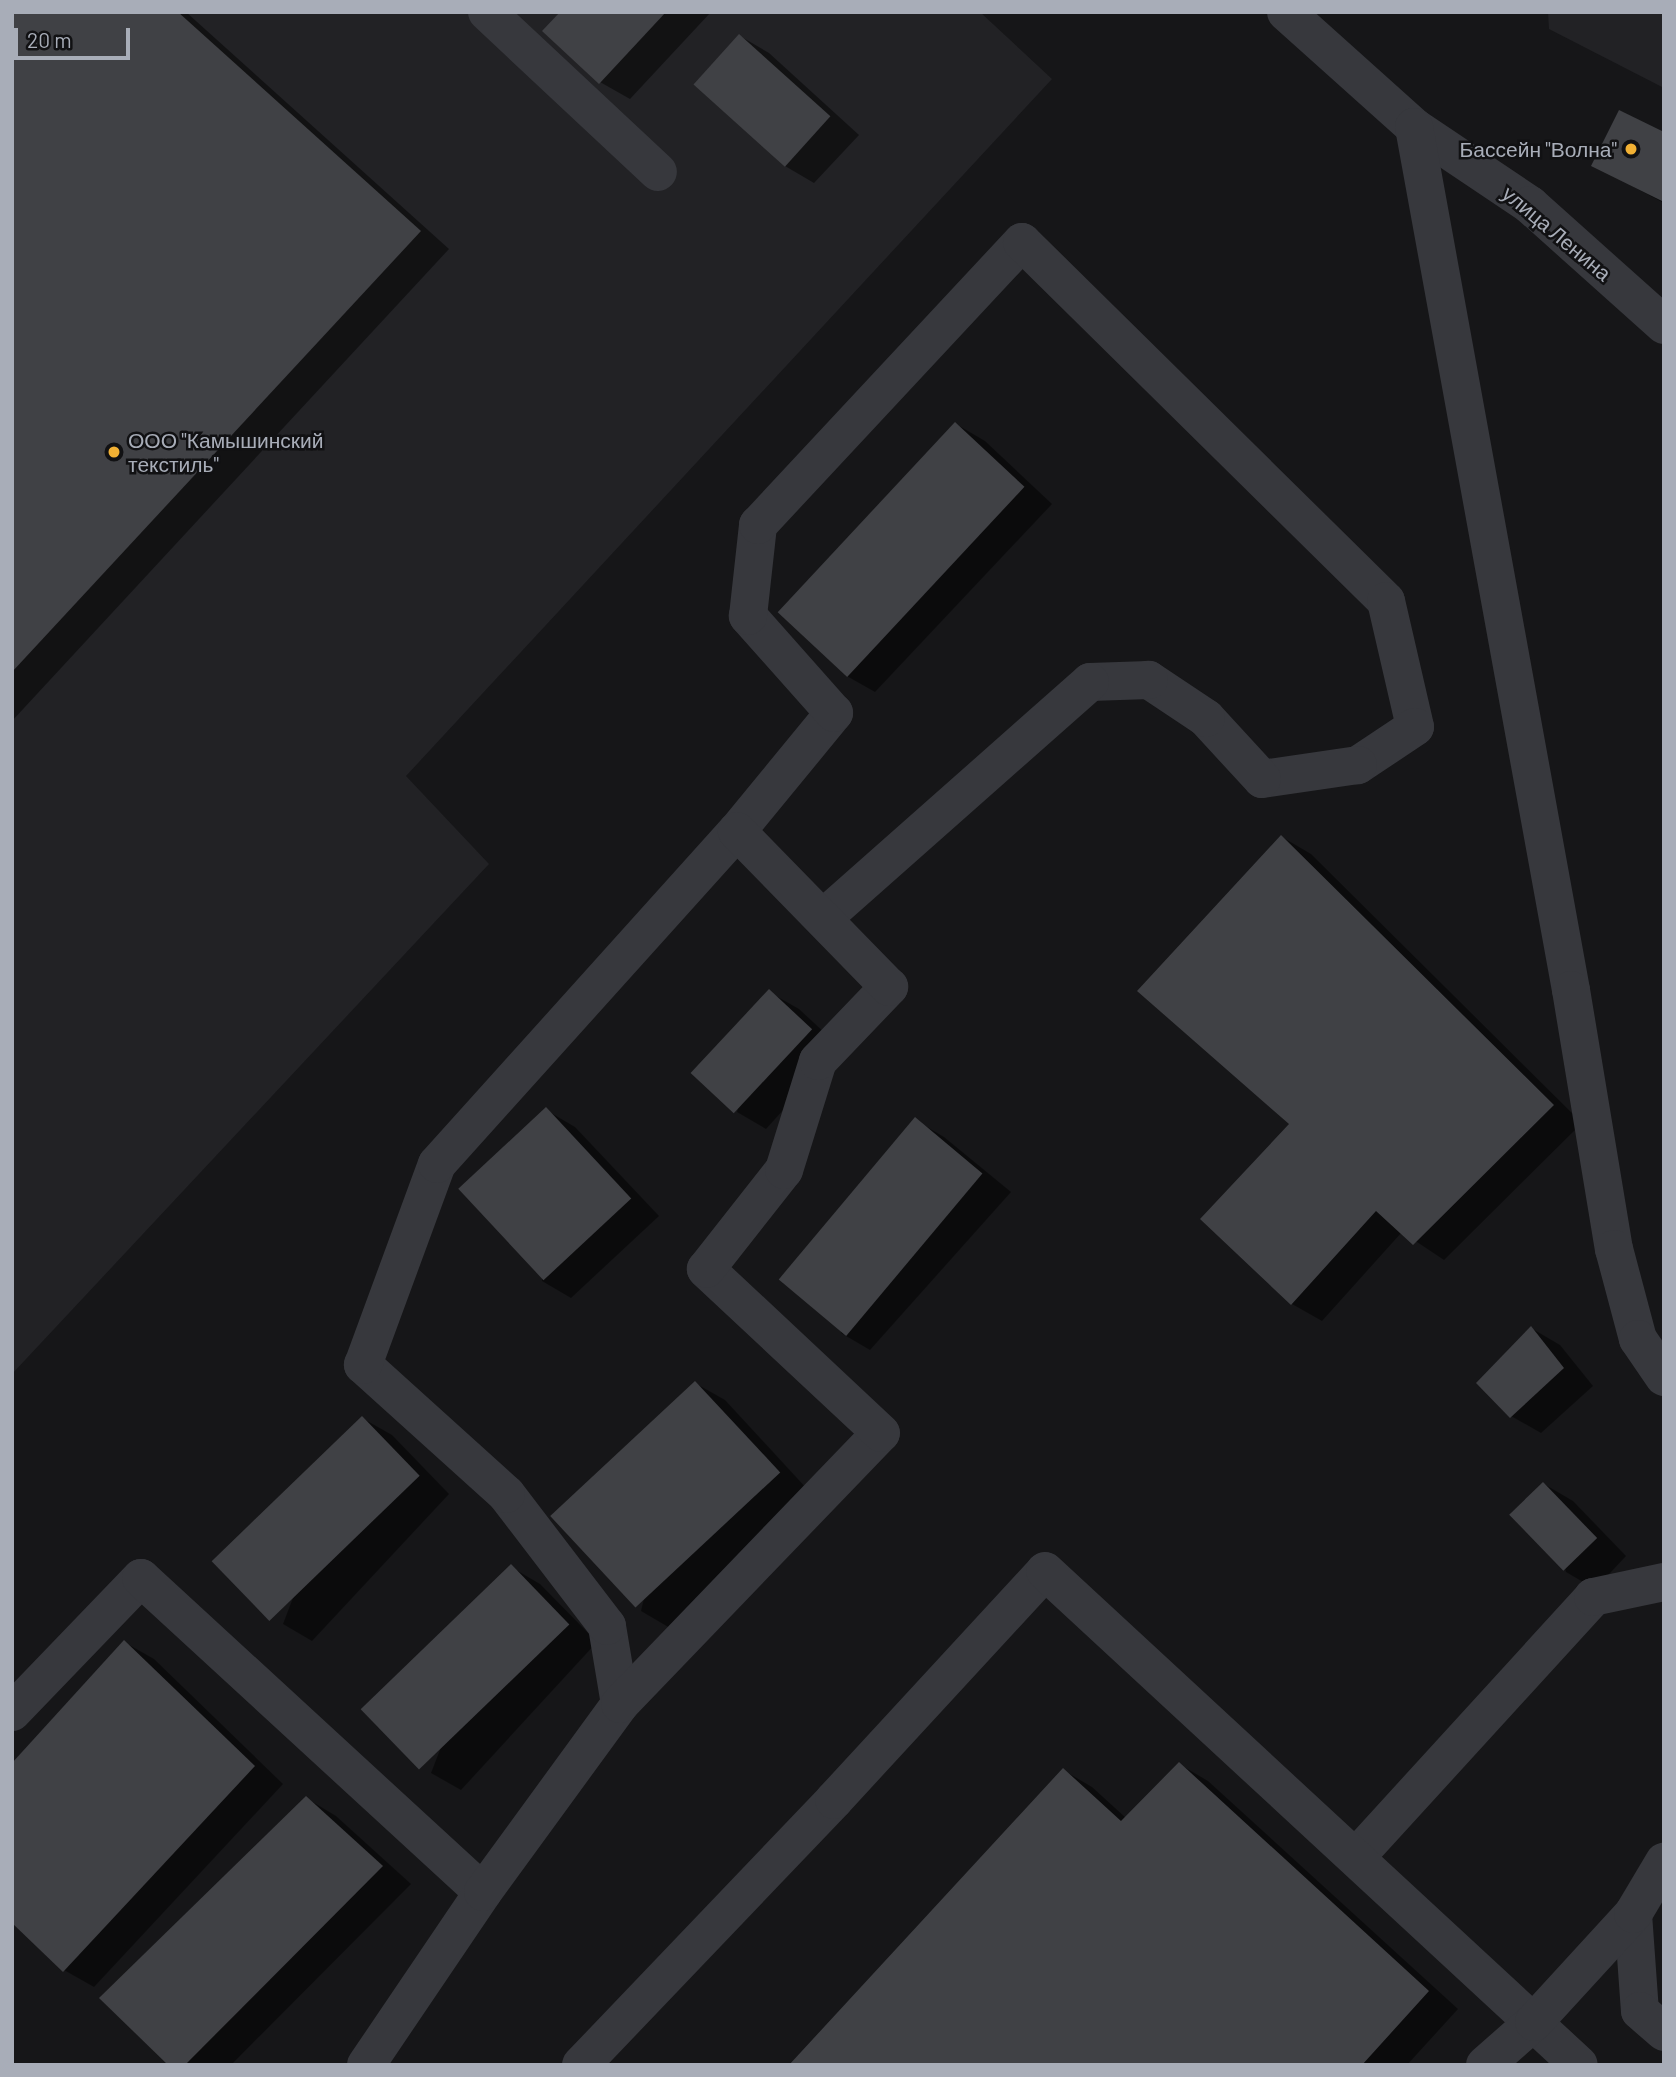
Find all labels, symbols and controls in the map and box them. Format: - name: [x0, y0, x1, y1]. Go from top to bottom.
- scale bar: [18, 14, 133, 58]
- text: 20 m: [27, 27, 72, 52]
- place label: Бассейн "Волна": [1460, 136, 1617, 162]
- marker: Бассейн "Волна": [1623, 141, 1639, 157]
- street label: улица Ленина: [1498, 180, 1616, 286]
- place label: ООО "Камышинский текстиль": [128, 427, 323, 477]
- marker: ООО "Камышинский текстиль": [106, 444, 122, 460]

